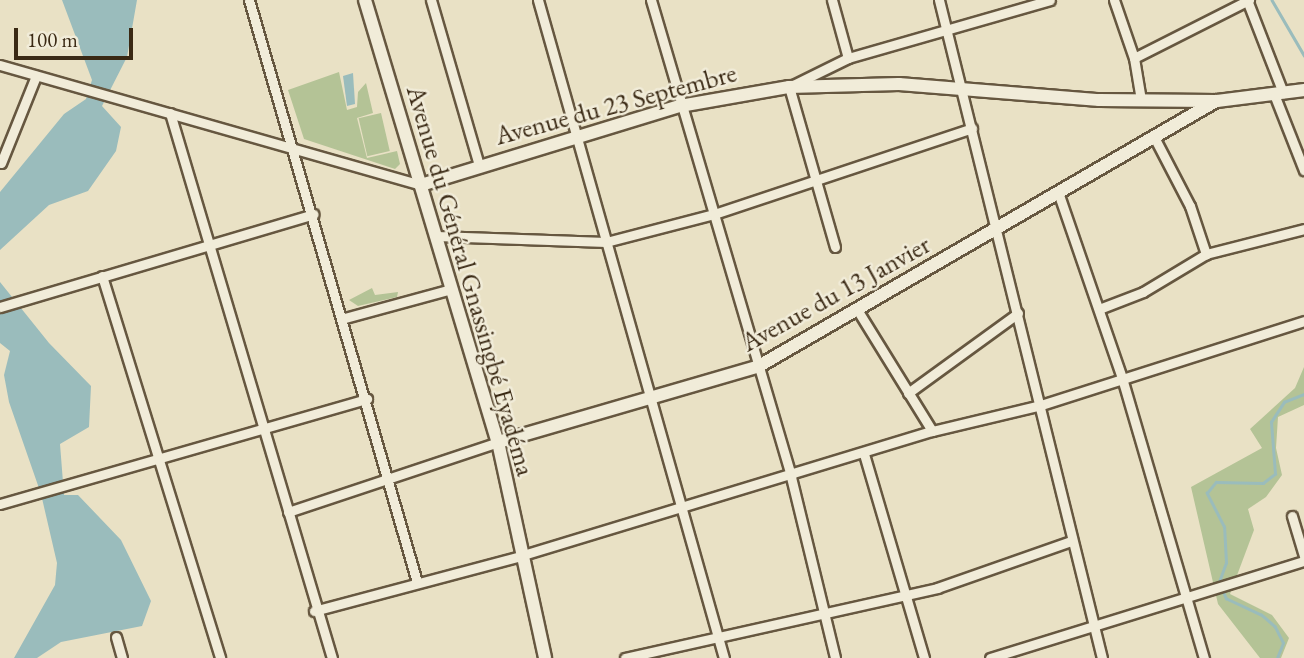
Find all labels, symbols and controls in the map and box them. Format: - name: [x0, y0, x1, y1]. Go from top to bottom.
- scale bar: [18, 14, 136, 58]
- text: 100 m: [27, 26, 78, 53]
- street label: Avenue du 23 Septembre: [492, 58, 740, 152]
- street label: Avenue du Général Gnassingbé Eyadéma: [399, 82, 541, 480]
- street label: Avenue du 13 Janvier: [736, 229, 936, 359]

